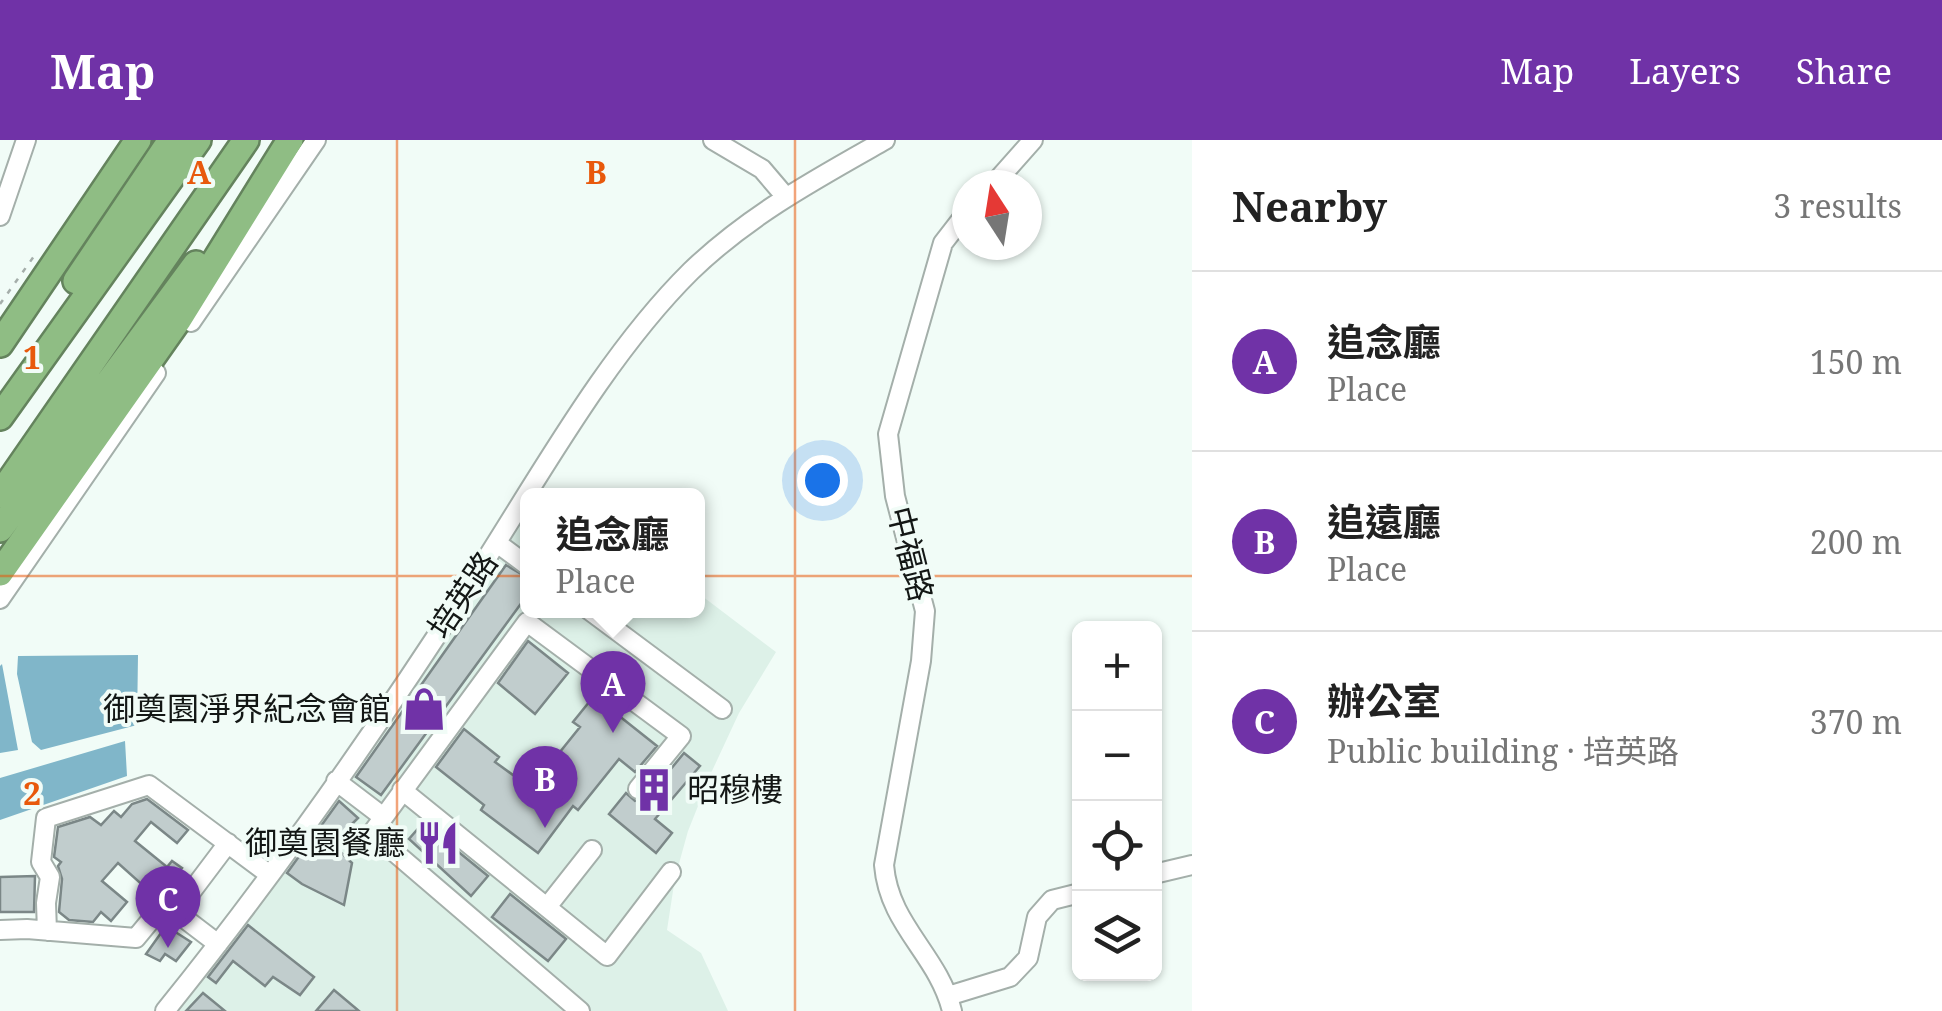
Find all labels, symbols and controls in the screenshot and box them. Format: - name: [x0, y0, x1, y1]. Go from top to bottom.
- text: Map: [50, 38, 155, 103]
- text: Map: [1500, 47, 1574, 94]
- text: Layers: [1629, 47, 1741, 94]
- text: Share: [1796, 47, 1892, 94]
- text: A: [187, 150, 212, 193]
- text: B: [585, 150, 607, 193]
- north arrow: [952, 170, 1042, 260]
- text: Nearby: [1232, 177, 1387, 234]
- text: 3 results: [1773, 184, 1902, 227]
- text: 追念廳: [1327, 315, 1441, 367]
- text: 1: [23, 335, 41, 378]
- text: A: [1252, 340, 1277, 383]
- text: 150 m: [1810, 340, 1902, 383]
- text: Place: [1327, 367, 1407, 410]
- your location: [797, 455, 848, 506]
- popup: [520, 488, 705, 618]
- text: 追遠廳: [1327, 495, 1441, 547]
- street label: 中福路: [879, 502, 944, 605]
- text: 追念廳: [555, 507, 670, 559]
- text: B: [1254, 520, 1275, 563]
- text: 200 m: [1810, 520, 1902, 563]
- street label: 培英路: [417, 542, 506, 646]
- text: Place: [1327, 547, 1407, 590]
- text: Place: [555, 559, 636, 602]
- map controls: [1072, 621, 1162, 981]
- button: +: [1072, 621, 1162, 711]
- pin: A: [580, 650, 646, 733]
- text: 辦公室: [1327, 674, 1441, 726]
- shop icon: 御奠園淨界紀念會館: [400, 685, 448, 733]
- place label: 御奠園淨界紀念會館: [103, 686, 391, 729]
- text: C: [1254, 700, 1275, 743]
- text: 370 m: [1810, 700, 1902, 743]
- button: −: [1072, 711, 1162, 801]
- text: Public building · 培英路: [1327, 729, 1679, 772]
- pin: B: [512, 746, 578, 828]
- building icon: 昭穆樓: [630, 766, 678, 814]
- place label: 昭穆樓: [687, 767, 783, 810]
- text: 2: [23, 771, 41, 814]
- button: locate: [1072, 801, 1162, 891]
- restaurant icon: 御奠園餐廳: [414, 819, 462, 867]
- place label: 御奠園餐廳: [245, 820, 405, 863]
- pin: C: [136, 866, 200, 948]
- button: layers: [1072, 891, 1162, 981]

